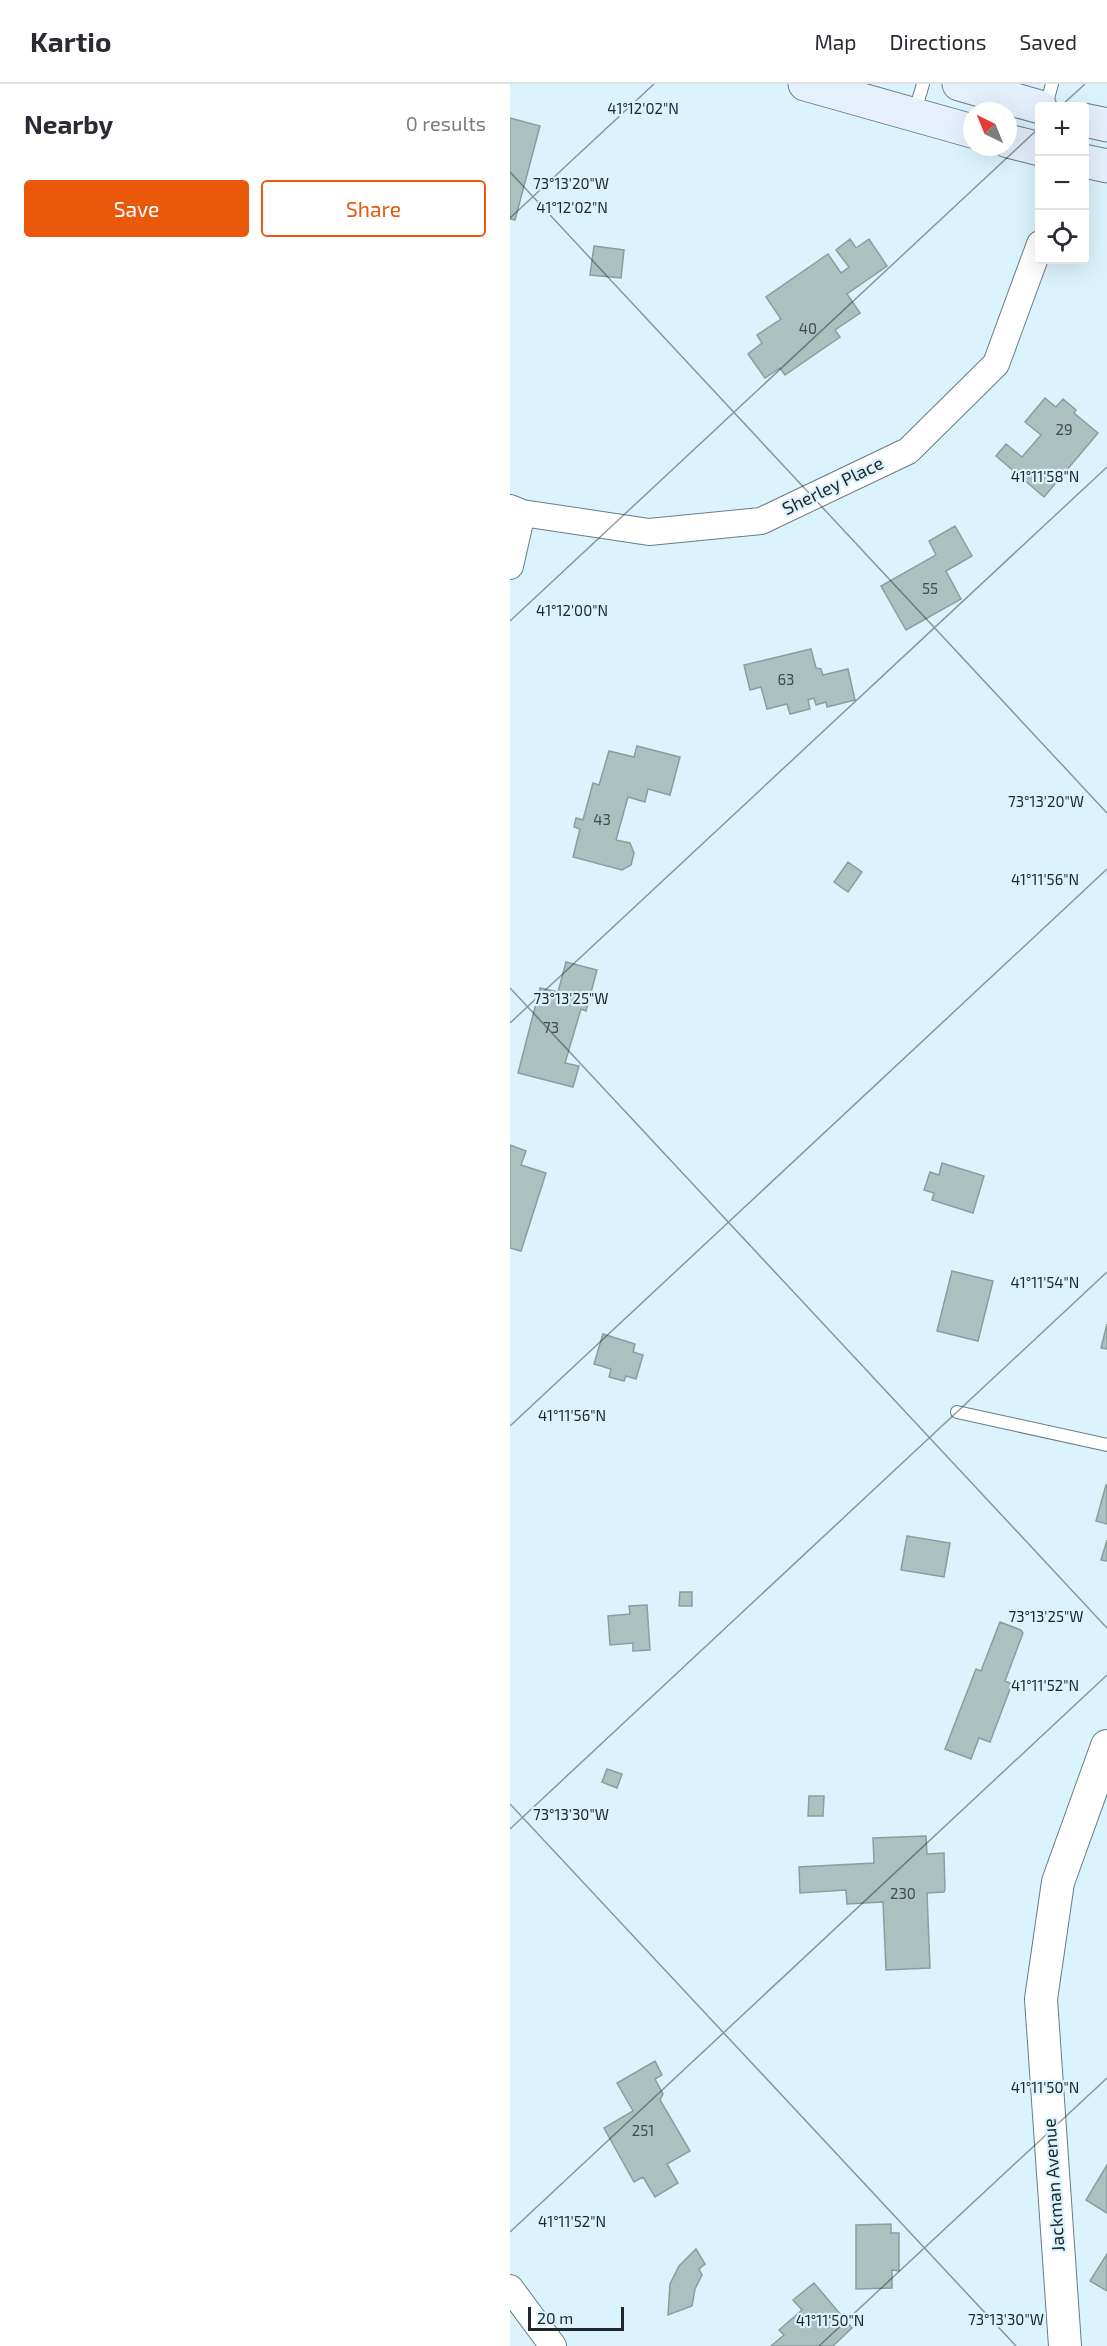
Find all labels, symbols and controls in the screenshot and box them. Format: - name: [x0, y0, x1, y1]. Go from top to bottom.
- text: Kartio: [30, 24, 111, 58]
- text: Map: [814, 29, 857, 54]
- text: Directions: [890, 29, 986, 54]
- text: Saved: [1019, 29, 1077, 54]
- text: 41°12'02"N: [607, 99, 679, 117]
- north arrow: [963, 102, 1017, 156]
- map controls: [1035, 102, 1089, 264]
- button: +: [1035, 102, 1089, 156]
- text: Nearby: [24, 108, 113, 139]
- text: 0 results: [406, 111, 486, 135]
- button: −: [1035, 156, 1089, 210]
- text: 73°13'20"W: [533, 174, 609, 192]
- button: Save: [24, 180, 249, 237]
- button: Share: [261, 180, 486, 237]
- text: 41°12'02"N: [536, 198, 608, 216]
- button: locate: [1035, 210, 1089, 264]
- house number: 40: [799, 319, 817, 337]
- house number: 29: [1055, 420, 1073, 438]
- street label: Sherley Place: [778, 451, 887, 519]
- text: 41°11'58"N: [1011, 467, 1079, 485]
- house number: 55: [922, 579, 938, 597]
- text: 41°12'00"N: [536, 601, 608, 619]
- house number: 63: [778, 670, 794, 688]
- text: 73°13'20"W: [1008, 792, 1084, 810]
- house number: 43: [593, 810, 611, 828]
- text: 41°11'56"N: [1011, 870, 1079, 888]
- text: 73°13'25"W: [534, 989, 608, 1007]
- house number: 73: [543, 1018, 559, 1036]
- text: 41°11'54"N: [1011, 1273, 1079, 1291]
- text: 41°11'56"N: [538, 1406, 606, 1424]
- text: 73°13'25"W: [1009, 1607, 1083, 1625]
- text: 41°11'52"N: [1011, 1676, 1079, 1694]
- text: 73°13'30"W: [533, 1805, 609, 1823]
- house number: 230: [890, 1884, 916, 1902]
- text: 41°11'50"N: [1011, 2078, 1079, 2096]
- street label: Jackman Avenue: [1037, 2117, 1069, 2253]
- house number: 251: [632, 2121, 654, 2139]
- text: 41°11'52"N: [538, 2212, 606, 2230]
- scale bar: [528, 2304, 624, 2332]
- text: 20 m: [537, 2308, 573, 2327]
- text: 73°13'30"W: [968, 2310, 1044, 2328]
- text: 41°11'50"N: [796, 2311, 864, 2329]

